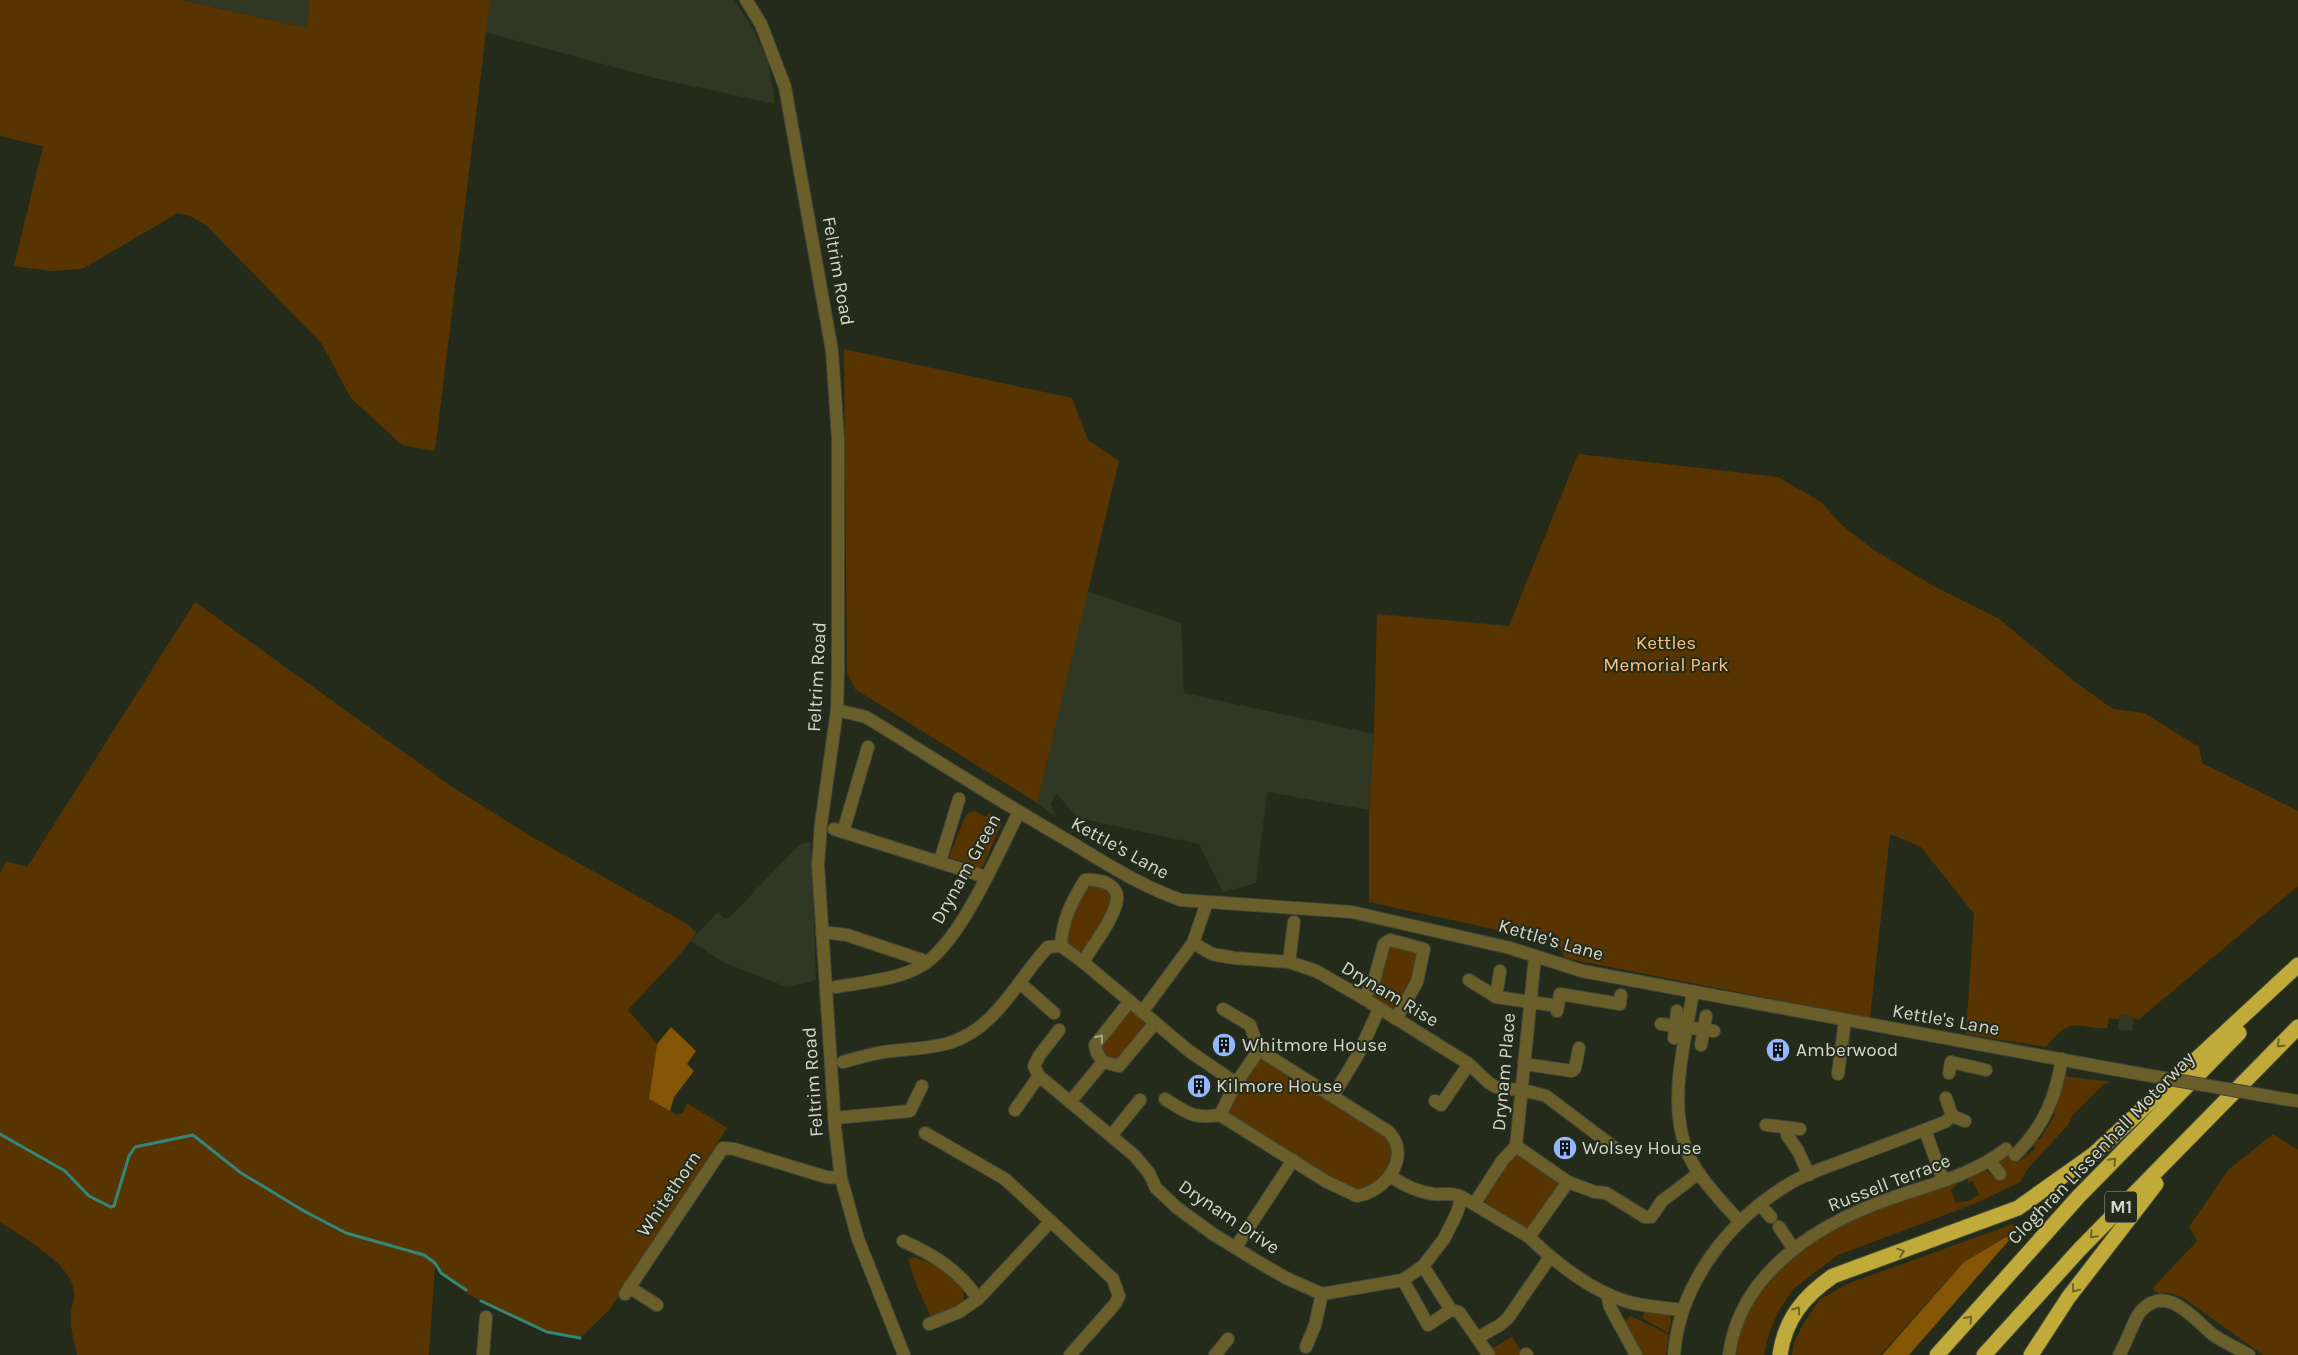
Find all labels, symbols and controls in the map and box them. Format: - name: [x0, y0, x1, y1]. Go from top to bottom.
- street label: Feltrim Road: [818, 215, 858, 327]
- street label: Feltrim Road: [803, 621, 831, 733]
- park label: Kettles Memorial Park: [1603, 632, 1729, 676]
- street label: Drynam Green: [927, 810, 1005, 928]
- street label: Kettle's Lane: [1067, 812, 1173, 884]
- street label: Kettle's Lane: [1496, 914, 1606, 966]
- street label: Drynam Rise: [1337, 956, 1443, 1032]
- street label: Kettle's Lane: [1891, 1000, 2001, 1040]
- street label: Drynam Place: [1488, 1012, 1520, 1132]
- street label: Feltrim Road: [798, 1026, 828, 1138]
- building icon: Whitmore House: [1211, 1032, 1237, 1058]
- place label: Whitmore House: [1242, 1034, 1387, 1056]
- one-way arrow: [1095, 1035, 1103, 1044]
- building icon: Amberwood: [1765, 1037, 1791, 1063]
- one-way arrow: [2276, 1038, 2285, 1047]
- place label: Amberwood: [1796, 1039, 1898, 1061]
- street label: Cloghran Lissenhall Motorway: [2003, 1047, 2199, 1249]
- building icon: Kilmore House: [1186, 1073, 1212, 1099]
- place label: Kilmore House: [1216, 1075, 1342, 1097]
- building icon: Wolsey House: [1552, 1135, 1578, 1161]
- place label: Wolsey House: [1582, 1137, 1702, 1159]
- street label: Whitethorn: [632, 1147, 706, 1241]
- street label: Russell Terrace: [1825, 1150, 1953, 1216]
- one-way arrow: [2107, 1158, 2116, 1167]
- street label: Drynam Drive: [1174, 1175, 1284, 1259]
- road number: M1: [2105, 1192, 2137, 1222]
- one-way arrow: [2090, 1229, 2099, 1238]
- one-way arrow: [1896, 1247, 1905, 1257]
- one-way arrow: [2072, 1283, 2081, 1293]
- one-way arrow: [1791, 1306, 1800, 1316]
- one-way arrow: [1963, 1315, 1972, 1324]

